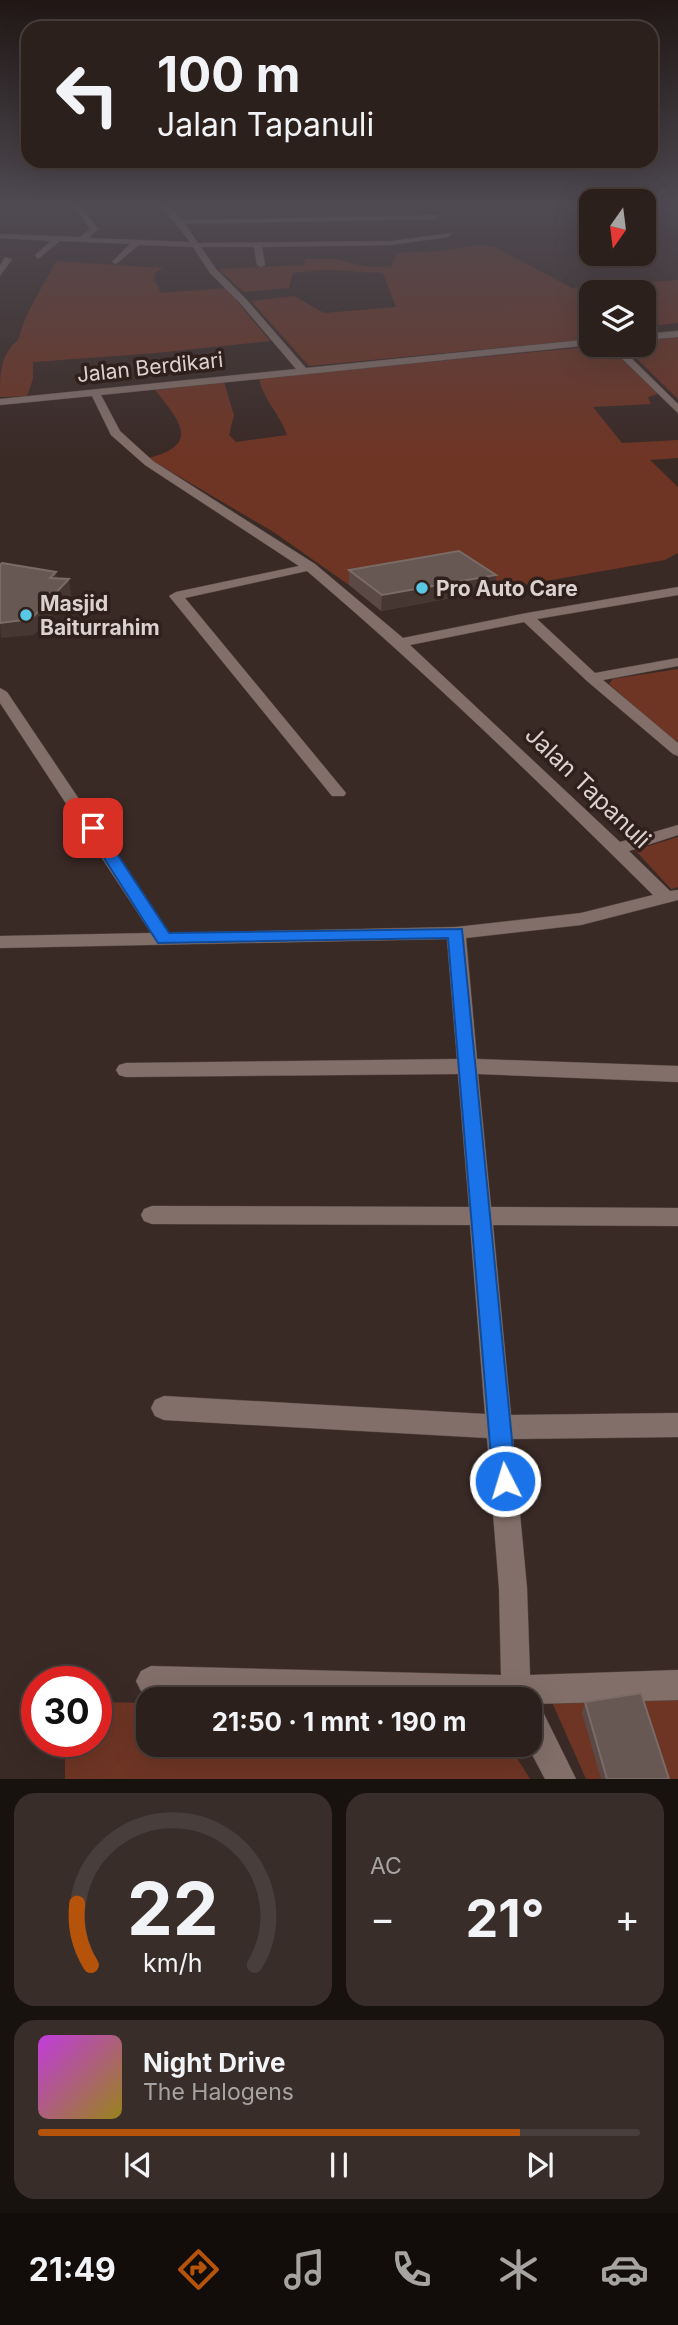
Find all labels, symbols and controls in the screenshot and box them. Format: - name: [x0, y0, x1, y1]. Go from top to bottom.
- text: 100 m: [157, 45, 301, 104]
- icon: left: [42, 49, 133, 140]
- text: Jalan Tapanuli: [157, 105, 374, 144]
- north arrow: [579, 189, 656, 266]
- map controls: [579, 189, 656, 357]
- button: layers: [579, 280, 656, 357]
- street label: Jalan Berdikari: [76, 347, 224, 387]
- place label: Pro Auto Care: [436, 576, 578, 601]
- marker: Pro Auto Care: [414, 580, 430, 596]
- place label: Masjid Baiturrahim: [40, 591, 160, 640]
- marker: Masjid Baiturrahim: [18, 607, 34, 623]
- street label: Jalan Tapanuli: [519, 720, 657, 854]
- pin: [63, 798, 123, 858]
- icon: arrive: [74, 809, 112, 847]
- position arrow: [468, 1444, 542, 1518]
- speed limit sign: 30: [21, 1666, 112, 1757]
- text: 21:50 · 1 mnt · 190 m: [212, 1706, 466, 1737]
- text: AC: [370, 1852, 402, 1880]
- text: 22: [127, 1865, 219, 1954]
- text: 21°: [465, 1887, 545, 1950]
- text: −: [370, 1895, 395, 1941]
- text: +: [615, 1895, 640, 1941]
- text: km/h: [143, 1948, 203, 1978]
- text: Night Drive: [143, 2047, 285, 2078]
- text: The Halogens: [143, 2078, 294, 2106]
- icon: previous: [119, 2146, 157, 2184]
- icon: pause: [320, 2146, 358, 2184]
- icon: next: [521, 2146, 559, 2184]
- icon: directions: [174, 2245, 223, 2294]
- icon: music: [280, 2245, 329, 2294]
- icon: phone: [387, 2245, 436, 2294]
- icon: climate: [494, 2245, 543, 2294]
- icon: car: [600, 2245, 649, 2294]
- text: 21:49: [29, 2250, 116, 2289]

